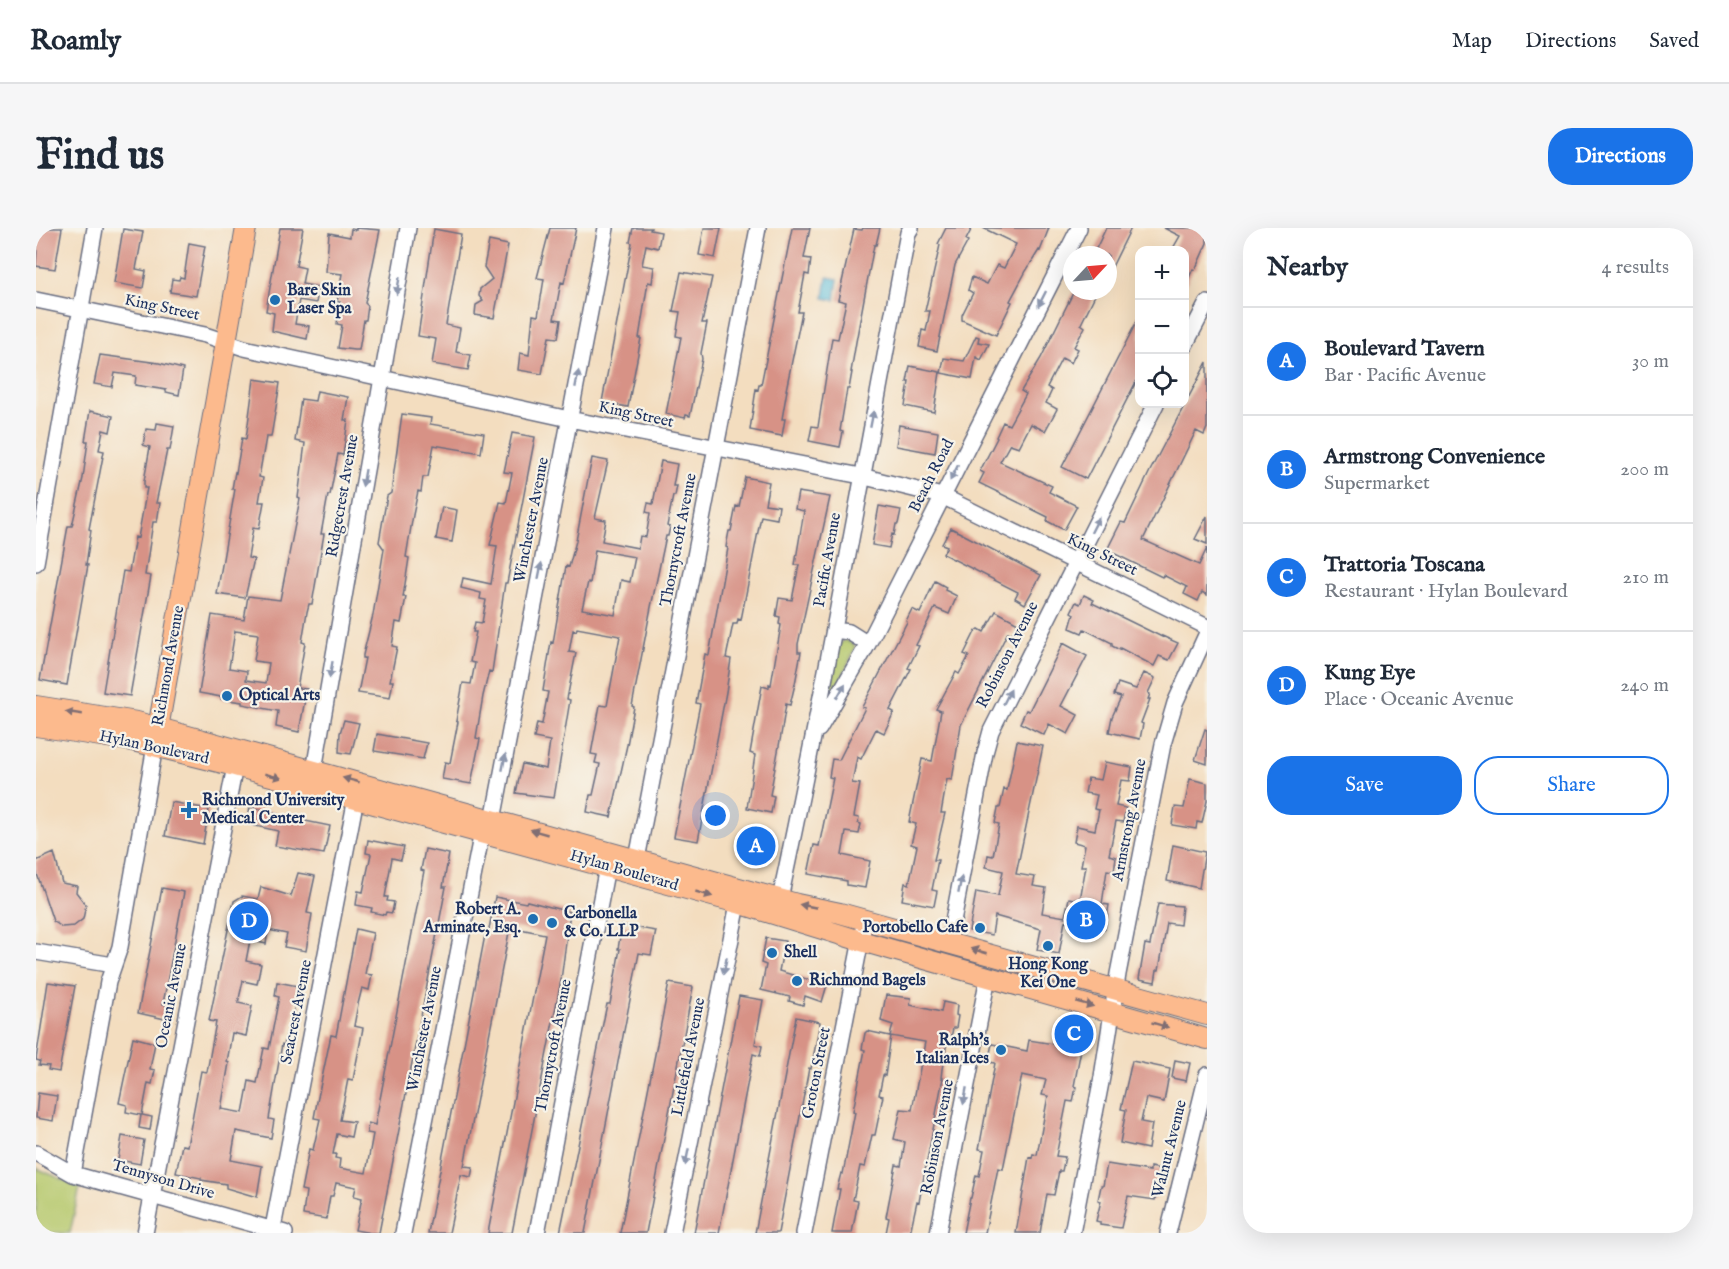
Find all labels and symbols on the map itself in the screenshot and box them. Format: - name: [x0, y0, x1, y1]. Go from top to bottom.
- north arrow: [1063, 246, 1117, 300]
- one-way arrow: [393, 276, 402, 295]
- place label: Bare Skin Laser Spa: [287, 281, 353, 319]
- street label: King Street: [123, 290, 202, 326]
- one-way arrow: [1038, 290, 1048, 308]
- marker: Bare Skin Laser Spa: [268, 293, 282, 307]
- one-way arrow: [573, 369, 582, 388]
- street label: King Street: [597, 397, 676, 433]
- one-way arrow: [868, 409, 877, 428]
- street label: Ridgecrest Avenue: [322, 433, 364, 559]
- street label: Beach Road: [905, 435, 959, 516]
- street label: Winchester Avenue: [510, 456, 554, 584]
- one-way arrow: [949, 464, 959, 481]
- one-way arrow: [360, 468, 369, 487]
- street label: Thornycroft Avenue: [656, 471, 702, 609]
- street label: Pacific Avenue: [810, 511, 846, 609]
- one-way arrow: [1090, 516, 1099, 533]
- street label: King Street: [1063, 529, 1141, 581]
- one-way arrow: [536, 561, 545, 580]
- street label: Robinson Avenue: [973, 598, 1043, 712]
- street label: Richmond Avenue: [149, 604, 189, 728]
- one-way arrow: [327, 661, 336, 680]
- one-way arrow: [836, 682, 846, 699]
- place label: Optical Arts: [239, 686, 320, 706]
- one-way arrow: [1002, 688, 1012, 705]
- marker: Optical Arts: [220, 689, 234, 703]
- one-way arrow: [65, 708, 84, 717]
- street label: Hylan Boulevard: [97, 727, 211, 770]
- one-way arrow: [500, 752, 509, 771]
- street label: Armstrong Avenue: [1108, 757, 1152, 884]
- one-way arrow: [264, 771, 282, 781]
- one-way arrow: [342, 775, 360, 785]
- place label: Richmond University Medical Center: [202, 791, 346, 829]
- marker: Richmond University Medical Center: [180, 801, 198, 819]
- your location: [701, 801, 730, 830]
- pin: A: [736, 824, 776, 868]
- one-way arrow: [530, 827, 548, 837]
- street label: Hylan Boulevard: [567, 846, 681, 896]
- one-way arrow: [956, 875, 965, 894]
- one-way arrow: [695, 890, 713, 899]
- pin: D: [230, 898, 268, 944]
- pin: B: [1066, 898, 1106, 942]
- place label: Robert A. Arminate, Esq.: [423, 900, 521, 938]
- one-way arrow: [798, 901, 817, 910]
- place label: Carbonella & Co. LLP: [564, 904, 639, 942]
- marker: Robert A. Arminate, Esq.: [526, 912, 540, 926]
- marker: Carbonella & Co. LLP: [545, 916, 559, 930]
- place label: Portobello Cafe: [862, 918, 969, 938]
- marker: Portobello Cafe: [973, 921, 987, 935]
- marker: Hong Kong Kei One: [1041, 939, 1055, 953]
- street label: Oceanic Avenue: [152, 942, 192, 1050]
- place label: Shell: [784, 943, 817, 963]
- marker: Shell: [765, 946, 779, 960]
- one-way arrow: [970, 946, 988, 955]
- place label: Hong Kong Kei One: [1008, 955, 1089, 993]
- one-way arrow: [720, 957, 729, 976]
- street label: Seacrest Avenue: [277, 958, 317, 1066]
- street label: Winchester Avenue: [403, 965, 447, 1093]
- place label: Richmond Bagels: [809, 971, 926, 991]
- marker: Richmond Bagels: [790, 974, 804, 988]
- street label: Thornycroft Avenue: [531, 977, 577, 1115]
- street label: Littlefield Avenue: [668, 996, 710, 1118]
- one-way arrow: [1076, 1000, 1094, 1009]
- pin: C: [1054, 1012, 1094, 1056]
- one-way arrow: [1151, 1021, 1169, 1030]
- street label: Groton Street: [798, 1025, 836, 1121]
- place label: Ralph's Italian Ices: [916, 1031, 989, 1069]
- marker: Ralph's Italian Ices: [994, 1043, 1008, 1057]
- street label: Robinson Avenue: [917, 1078, 959, 1196]
- one-way arrow: [960, 1087, 969, 1106]
- street label: Walnut Avenue: [1148, 1098, 1192, 1200]
- one-way arrow: [682, 1148, 691, 1167]
- street label: Tennyson Drive: [109, 1156, 217, 1204]

